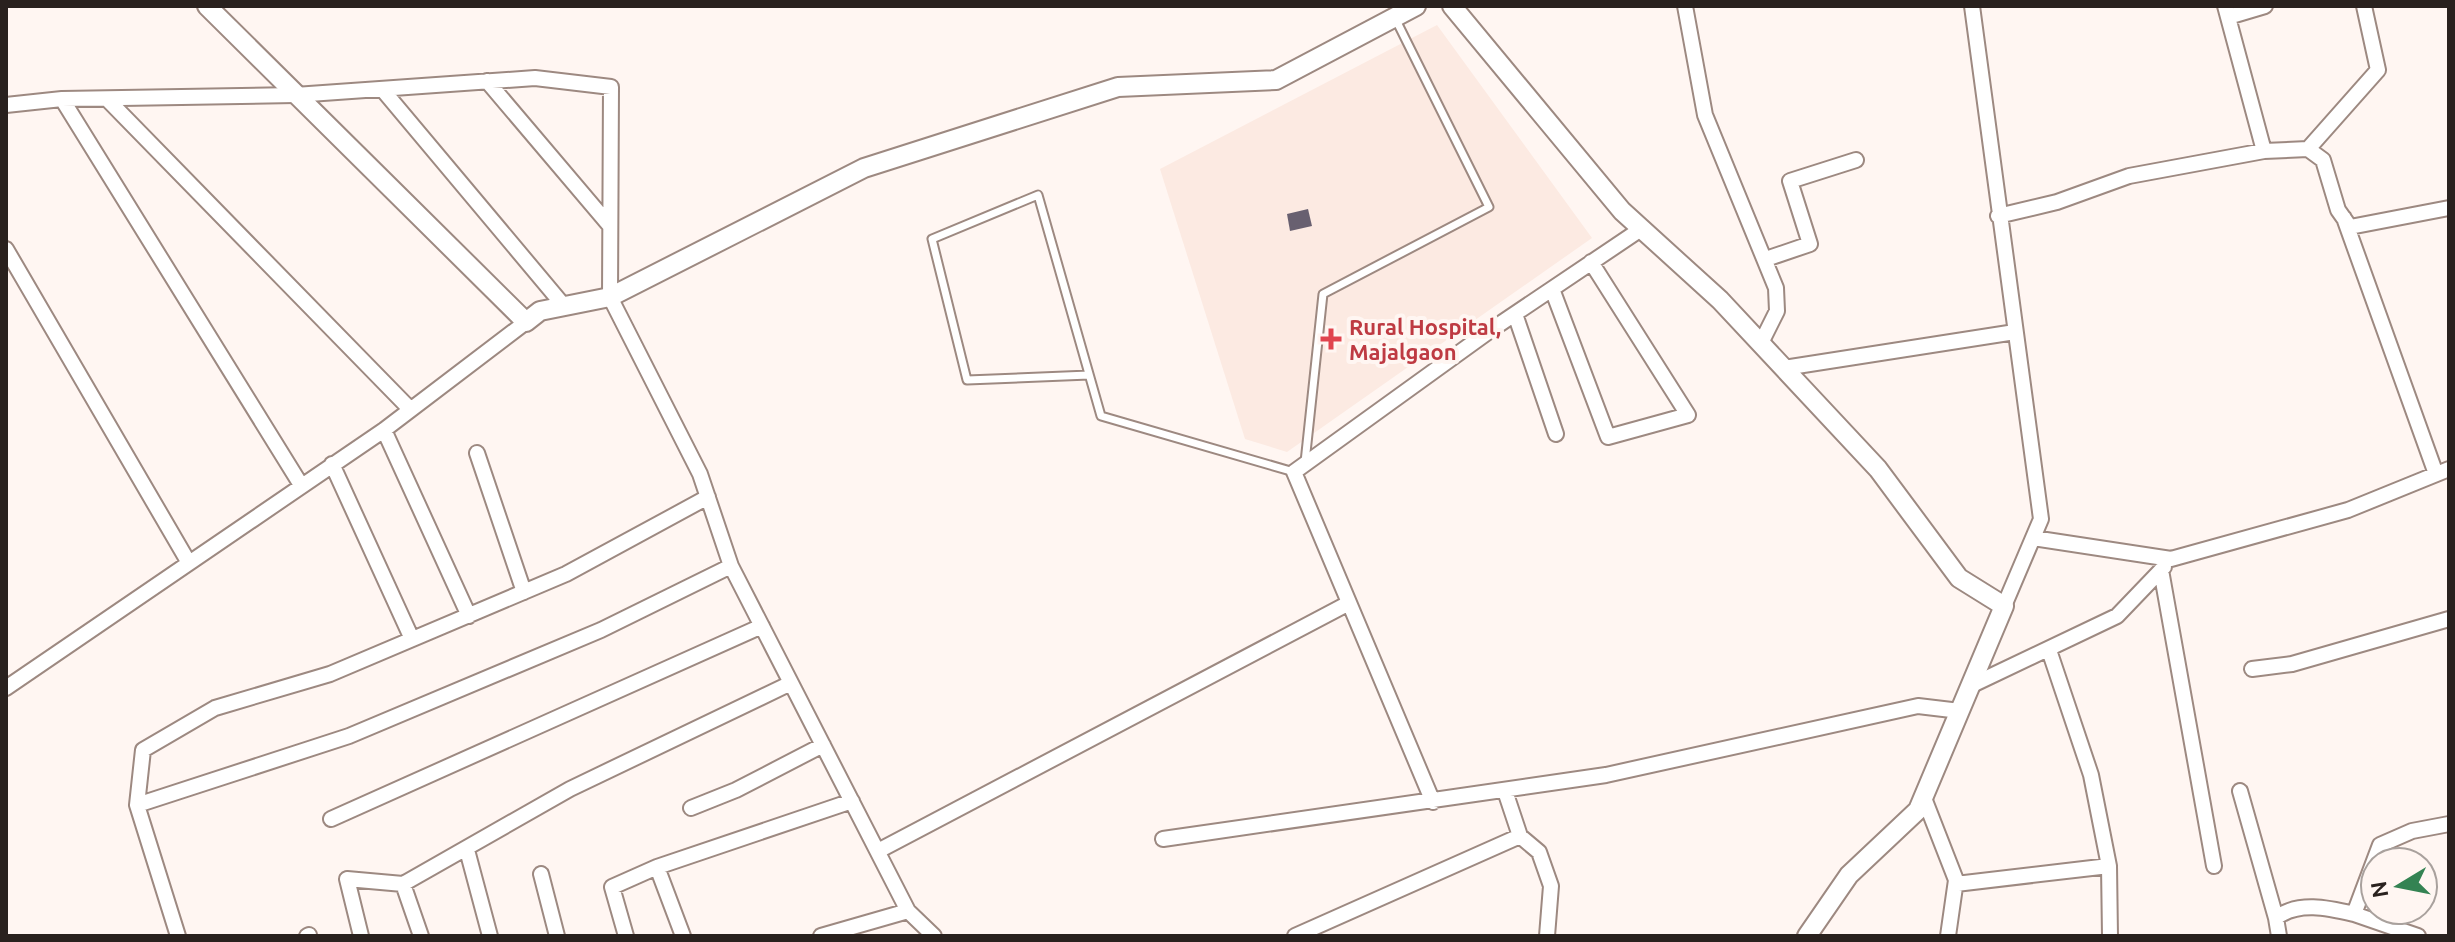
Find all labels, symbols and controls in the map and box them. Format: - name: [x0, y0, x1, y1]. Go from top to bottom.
- place label: Rural Hospital, Majalgaon: [1349, 314, 1501, 364]
- marker: Rural Hospital, Majalgaon: [1320, 328, 1342, 350]
- north arrow: [2359, 846, 2439, 926]
- text: N: [2365, 879, 2393, 900]

